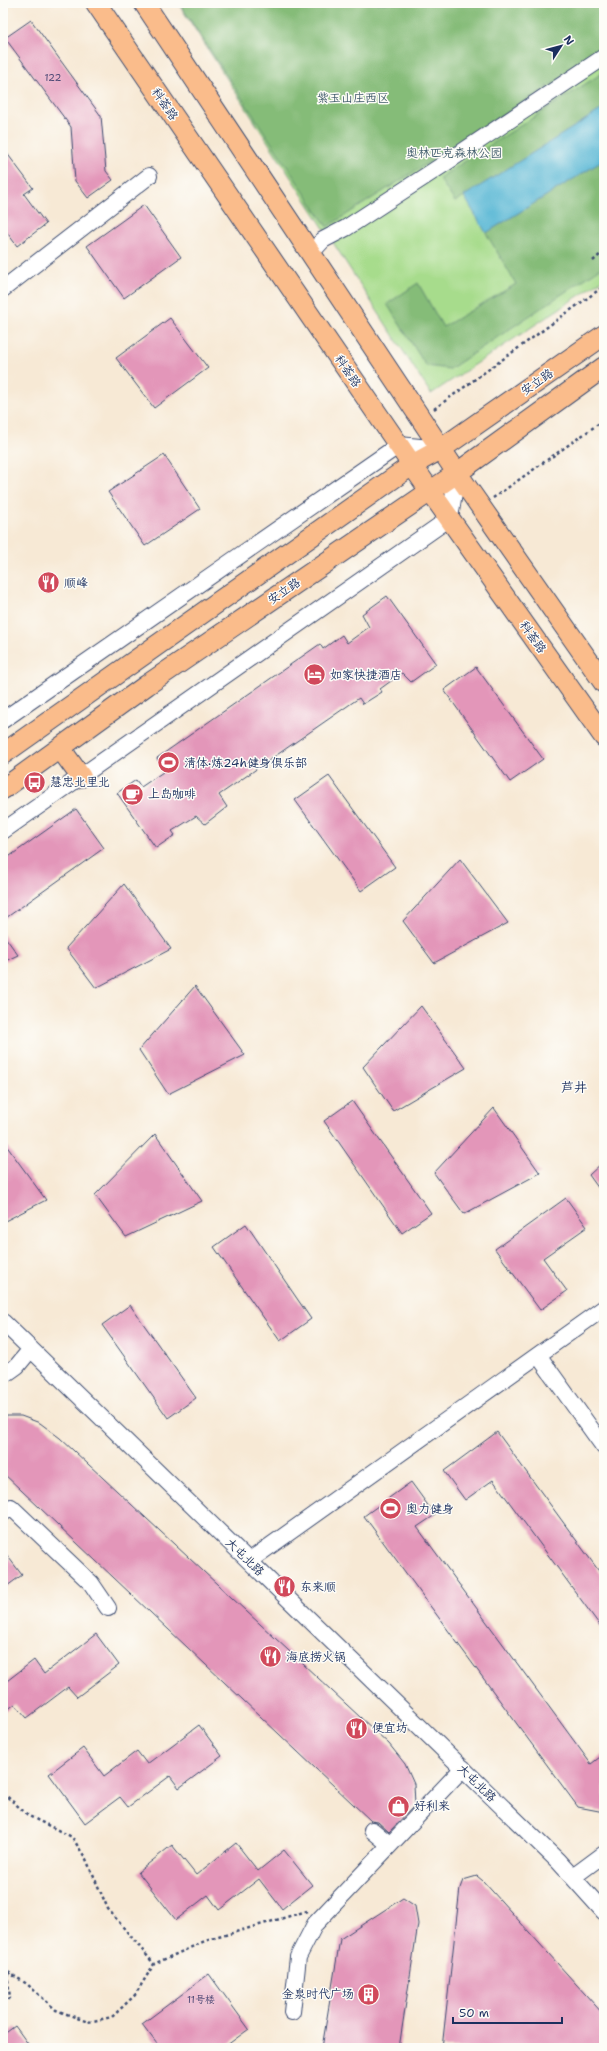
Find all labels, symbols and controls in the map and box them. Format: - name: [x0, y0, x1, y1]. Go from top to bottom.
- north arrow: [541, 26, 581, 66]
- text: N: [560, 32, 577, 49]
- house number: 122: [44, 71, 62, 84]
- street label: 科荟路: [148, 85, 182, 123]
- park label: 紫玉山庄西区: [317, 90, 389, 106]
- park label: 奥林匹克森林公园: [406, 145, 502, 161]
- street label: 科荟路: [331, 352, 365, 390]
- street label: 安立路: [518, 365, 556, 399]
- restaurant icon: 顺峰: [36, 570, 62, 596]
- street label: 安立路: [265, 574, 303, 608]
- place label: 顺峰: [64, 575, 88, 591]
- street label: 科荟路: [516, 618, 550, 656]
- hotel icon: 如家快捷酒店: [302, 662, 328, 688]
- place label: 如家快捷酒店: [330, 667, 402, 683]
- sports icon: 清体·炼24h健身俱乐部: [155, 750, 181, 776]
- place label: 清体·炼24h健身俱乐部: [184, 755, 307, 771]
- bus stop icon: 慧忠北里北: [22, 769, 48, 795]
- place label: 慧忠北里北: [50, 774, 110, 790]
- cafe icon: 上岛咖啡: [119, 781, 145, 807]
- place label: 上岛咖啡: [148, 786, 196, 802]
- district label: 芦井: [561, 1079, 587, 1096]
- sports icon: 奥力健身: [377, 1496, 403, 1522]
- place label: 奥力健身: [406, 1501, 454, 1517]
- street label: 大屯北路: [222, 1535, 268, 1579]
- restaurant icon: 东来顺: [271, 1574, 297, 1600]
- place label: 东来顺: [300, 1579, 336, 1595]
- restaurant icon: 海底捞火锅: [257, 1644, 283, 1670]
- place label: 海底捞火锅: [286, 1649, 346, 1665]
- restaurant icon: 便宜坊: [344, 1715, 370, 1741]
- place label: 便宜坊: [372, 1720, 408, 1736]
- street label: 大屯北路: [454, 1761, 500, 1805]
- shop icon: 好利来: [385, 1793, 411, 1819]
- place label: 好利来: [414, 1798, 450, 1814]
- building icon: 金泉时代广场: [356, 1981, 382, 2007]
- place label: 金泉时代广场: [282, 1986, 354, 2002]
- house number: 11号楼: [187, 1993, 215, 2006]
- scale bar: [453, 1999, 562, 2025]
- text: 50 m: [459, 2005, 489, 2021]

